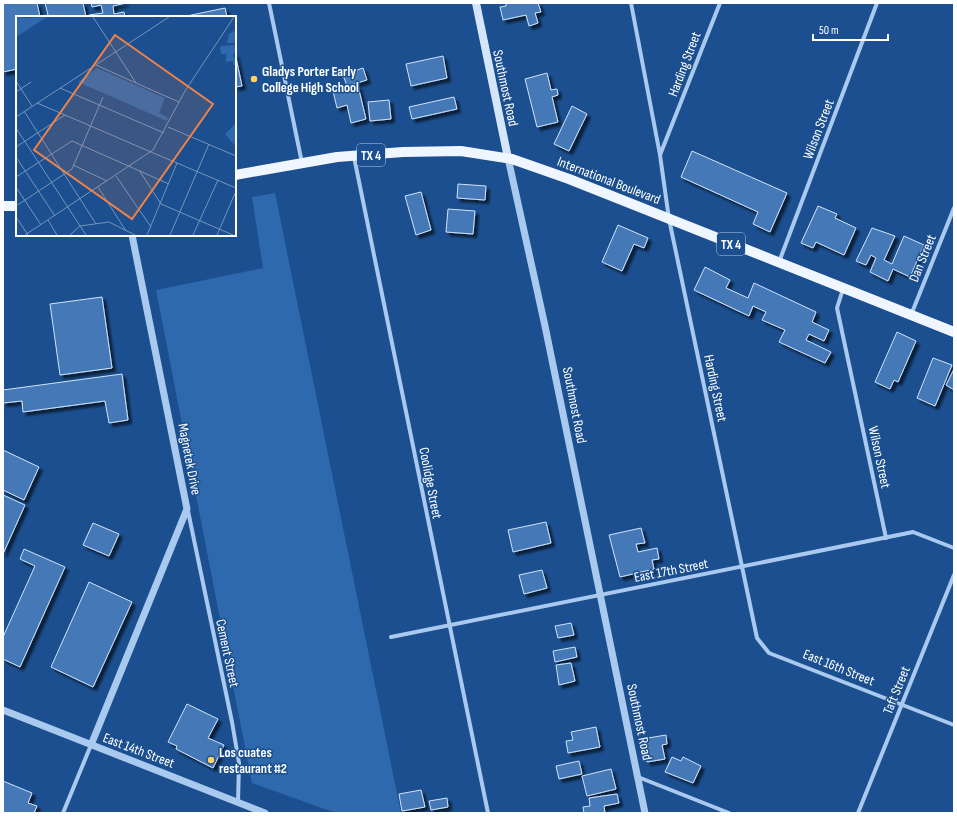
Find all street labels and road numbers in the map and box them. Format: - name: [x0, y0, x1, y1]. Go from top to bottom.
- street label: Harding Street: [664, 29, 705, 99]
- street label: Southmost Road: [489, 48, 522, 128]
- street label: Wilson Street: [799, 97, 838, 162]
- road number: TX 4: [357, 144, 385, 166]
- street label: International Boulevard: [555, 153, 663, 208]
- street label: Dan Street: [905, 232, 940, 285]
- road number: TX 4: [717, 233, 745, 255]
- street label: Harding Street: [700, 353, 731, 423]
- street label: Southmost Road: [559, 365, 590, 445]
- street label: Magnetek Drive: [174, 422, 205, 496]
- street label: Wilson Street: [865, 425, 894, 490]
- street label: Coolidge Street: [415, 446, 446, 520]
- street label: East 17th Street: [633, 555, 710, 586]
- street label: Cement Street: [212, 618, 243, 689]
- street label: East 16th Street: [801, 645, 877, 689]
- street label: Taft Street: [879, 664, 914, 717]
- street label: Southmost Road: [623, 682, 656, 762]
- street label: East 14th Street: [101, 729, 177, 772]

